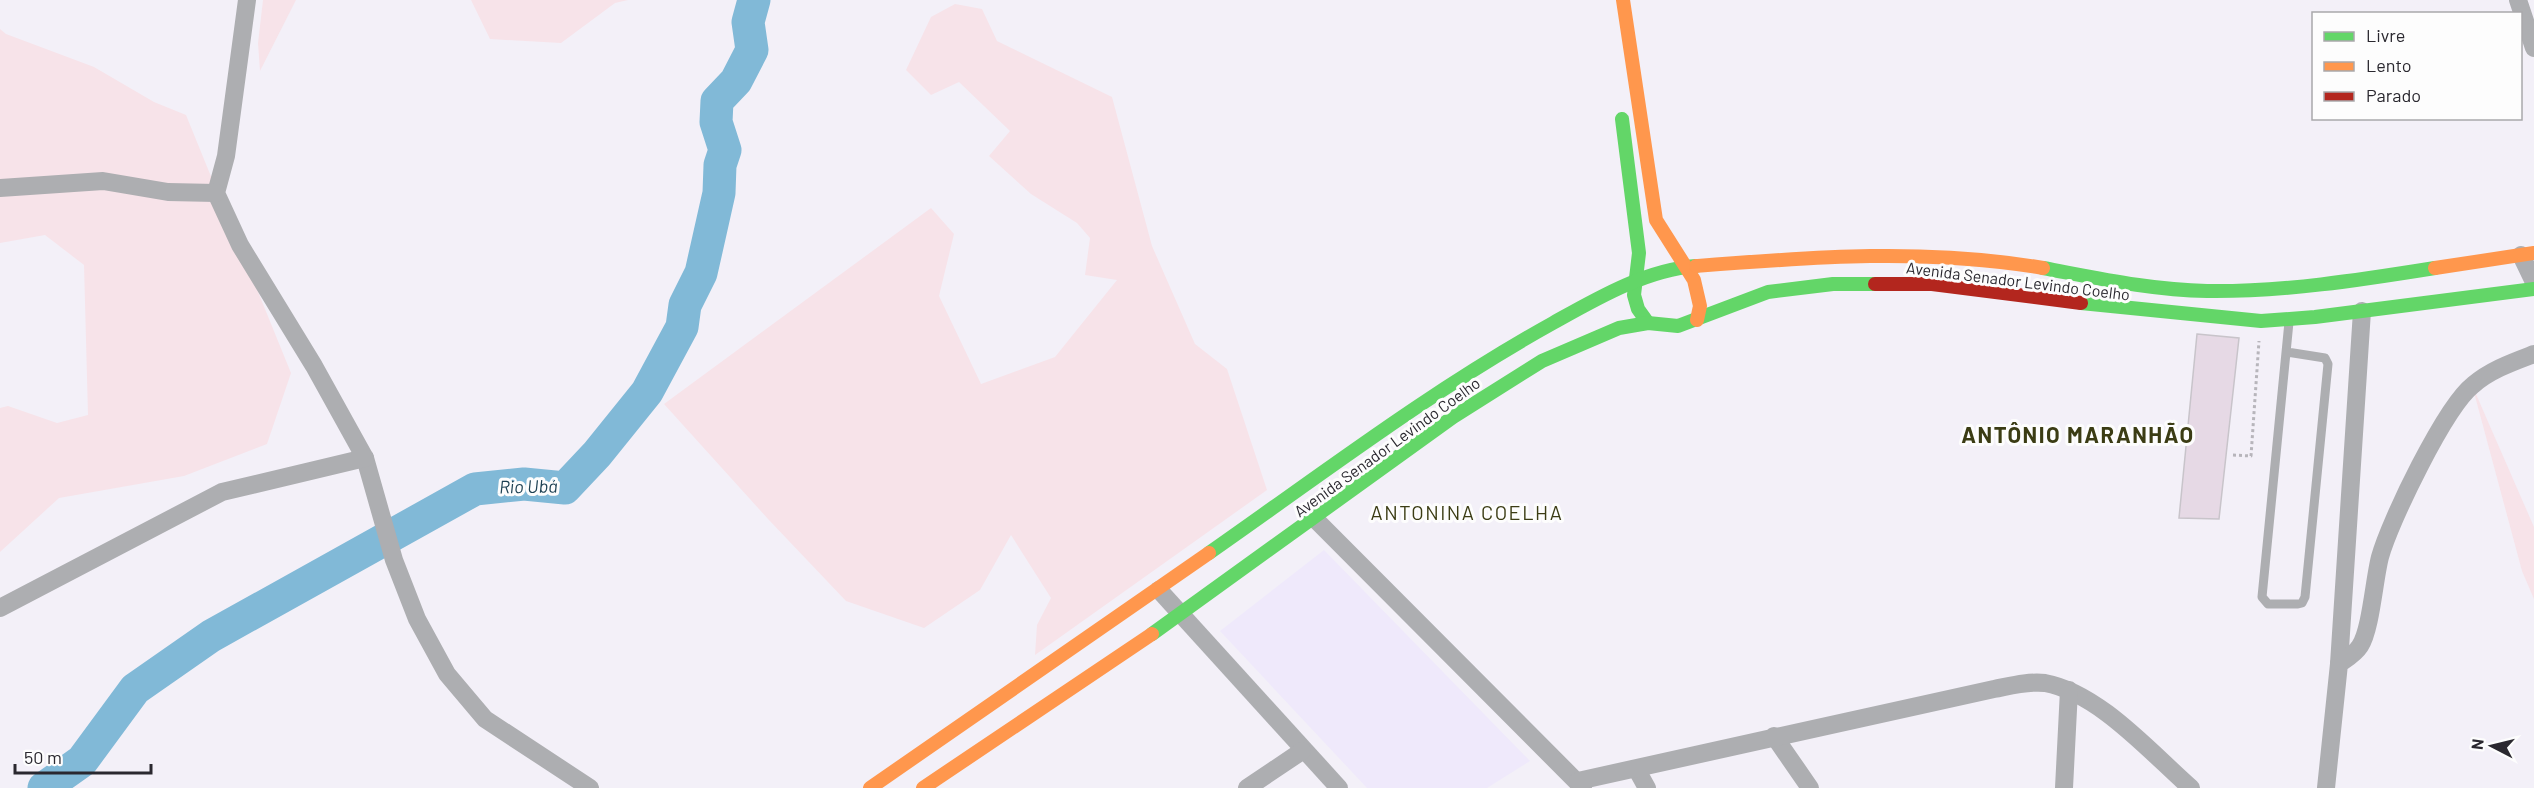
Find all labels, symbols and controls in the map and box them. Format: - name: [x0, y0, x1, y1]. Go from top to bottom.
- legend: [2312, 12, 2522, 120]
- text: Livre: [2366, 24, 2405, 46]
- text: Lento: [2366, 54, 2412, 76]
- text: Parado: [2366, 84, 2421, 106]
- street label: Avenida Senador Levindo Coelho: [1905, 257, 2131, 304]
- street label: Avenida Senador Levindo Coelho: [1290, 373, 1483, 520]
- district label: ANTÔNIO MARANHÃO: [1961, 421, 2195, 447]
- water label: Rio Ubá: [499, 474, 557, 498]
- district label: ANTONINA COELHA: [1371, 500, 1563, 524]
- north arrow: [2462, 716, 2522, 776]
- scale bar: [15, 737, 152, 775]
- text: N: [2467, 738, 2487, 751]
- text: 50 m: [24, 746, 62, 768]

